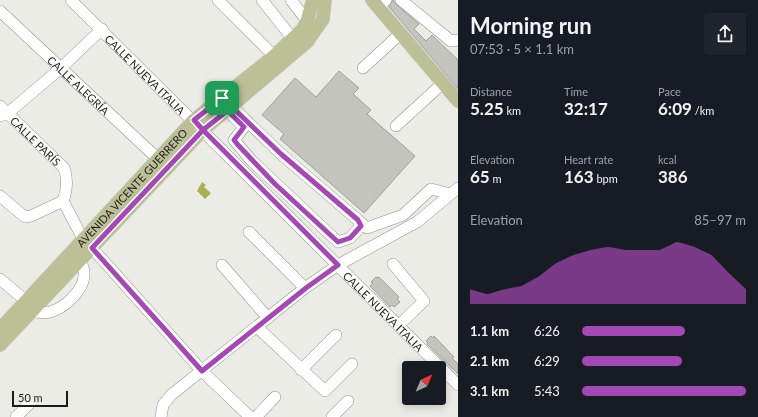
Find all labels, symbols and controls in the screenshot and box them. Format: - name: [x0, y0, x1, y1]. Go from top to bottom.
- text: Morning run: [470, 12, 592, 39]
- button: share: [704, 13, 746, 55]
- street label: CALLE NUEVA ITALIA: [103, 32, 188, 117]
- text: 07:53 · 5 × 1.1 km: [470, 41, 574, 57]
- street label: CALLE ALEGRÍA: [45, 53, 113, 117]
- pin: [205, 81, 239, 115]
- text: Distance: [470, 85, 512, 98]
- text: Time: [564, 85, 588, 98]
- text: Pace: [658, 85, 681, 98]
- icon: arrive: [211, 87, 233, 109]
- text: 5.25: [470, 98, 504, 119]
- text: 32:17: [564, 98, 608, 119]
- text: 6:09: [658, 98, 692, 119]
- text: km: [504, 104, 521, 117]
- text: /km: [692, 104, 714, 117]
- street label: CALLE PARÍS: [8, 114, 64, 168]
- street label: AVENIDA VICENTE GUERRERO: [73, 126, 189, 249]
- text: Elevation: [470, 153, 515, 166]
- text: Heart rate: [564, 153, 613, 166]
- text: kcal: [658, 153, 677, 166]
- text: 65: [470, 166, 490, 187]
- text: 163: [564, 166, 594, 187]
- text: 386: [658, 166, 688, 187]
- text: m: [490, 172, 502, 185]
- text: bpm: [594, 172, 618, 185]
- text: Elevation: [470, 212, 523, 228]
- text: 85–97 m: [694, 212, 746, 228]
- street label: CALLE NUEVA ITALIA: [341, 269, 427, 354]
- text: 1.1 km: [470, 323, 509, 339]
- text: 6:26: [534, 323, 560, 339]
- text: 2.1 km: [470, 353, 509, 369]
- text: 6:29: [534, 353, 560, 369]
- north arrow: [402, 361, 446, 405]
- map controls: [402, 361, 446, 405]
- text: 3.1 km: [470, 383, 509, 399]
- text: 5:43: [534, 383, 560, 399]
- scale bar: [12, 389, 68, 408]
- text: 50 m: [18, 391, 43, 404]

